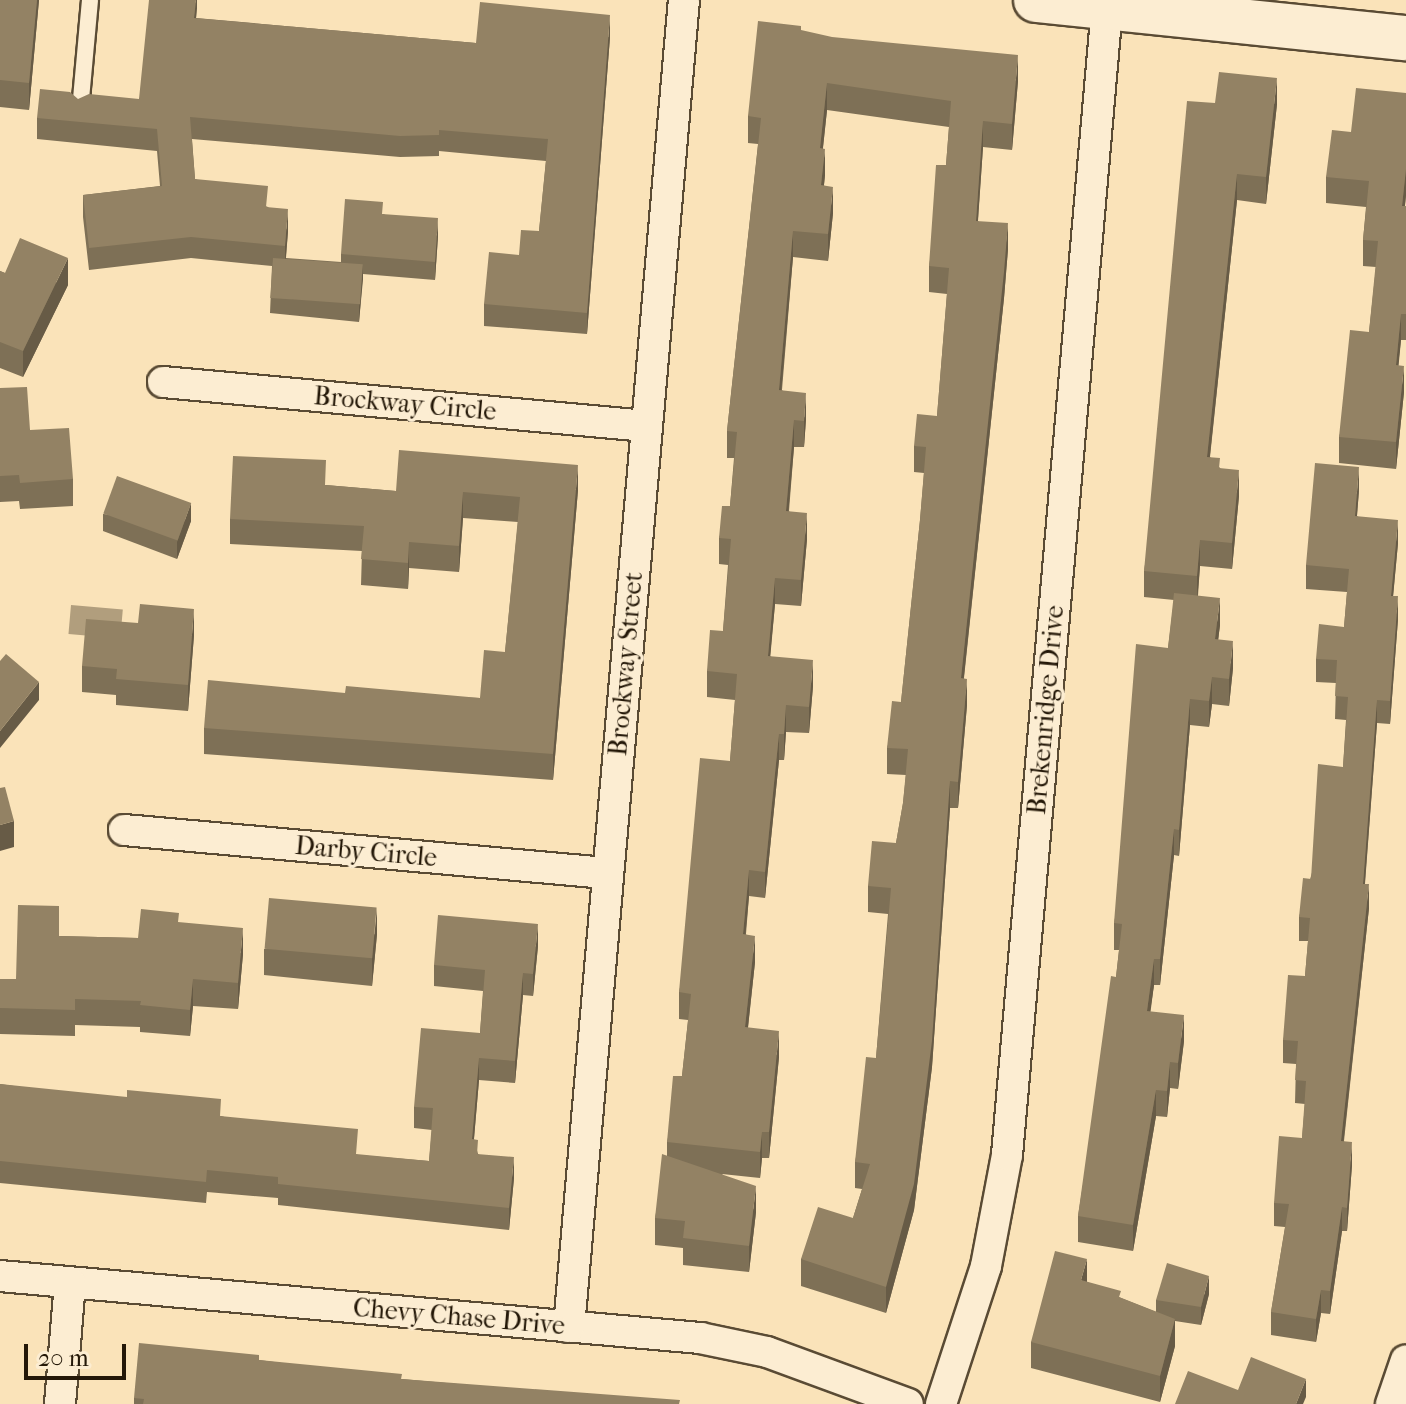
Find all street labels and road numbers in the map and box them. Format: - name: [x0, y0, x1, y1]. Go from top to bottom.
- street label: Brockway Circle: [312, 380, 498, 428]
- street label: Brockway Street: [602, 571, 650, 757]
- street label: Brekenridge Drive: [1021, 604, 1071, 816]
- street label: Darby Circle: [294, 830, 438, 874]
- street label: Chevy Chase Drive: [352, 1292, 566, 1342]

